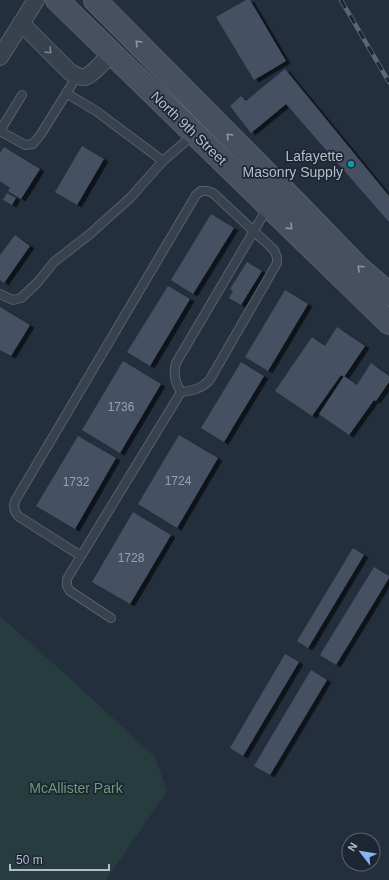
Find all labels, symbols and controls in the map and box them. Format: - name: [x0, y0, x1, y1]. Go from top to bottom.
- one-way arrow: [135, 40, 143, 48]
- one-way arrow: [44, 46, 52, 54]
- street label: North 9th Street: [148, 88, 230, 168]
- one-way arrow: [226, 133, 234, 140]
- place label: Lafayette Masonry Supply: [243, 148, 343, 180]
- marker: Lafayette Masonry Supply: [346, 159, 356, 169]
- one-way arrow: [285, 222, 293, 230]
- one-way arrow: [357, 265, 365, 273]
- house number: 1736: [108, 400, 135, 414]
- house number: 1724: [165, 474, 192, 488]
- house number: 1732: [63, 475, 90, 489]
- house number: 1728: [118, 551, 145, 565]
- park label: McAllister Park: [29, 780, 124, 796]
- north arrow: [341, 832, 381, 872]
- text: N: [345, 840, 360, 853]
- scale bar: [10, 846, 109, 872]
- text: 50 m: [16, 853, 43, 867]

